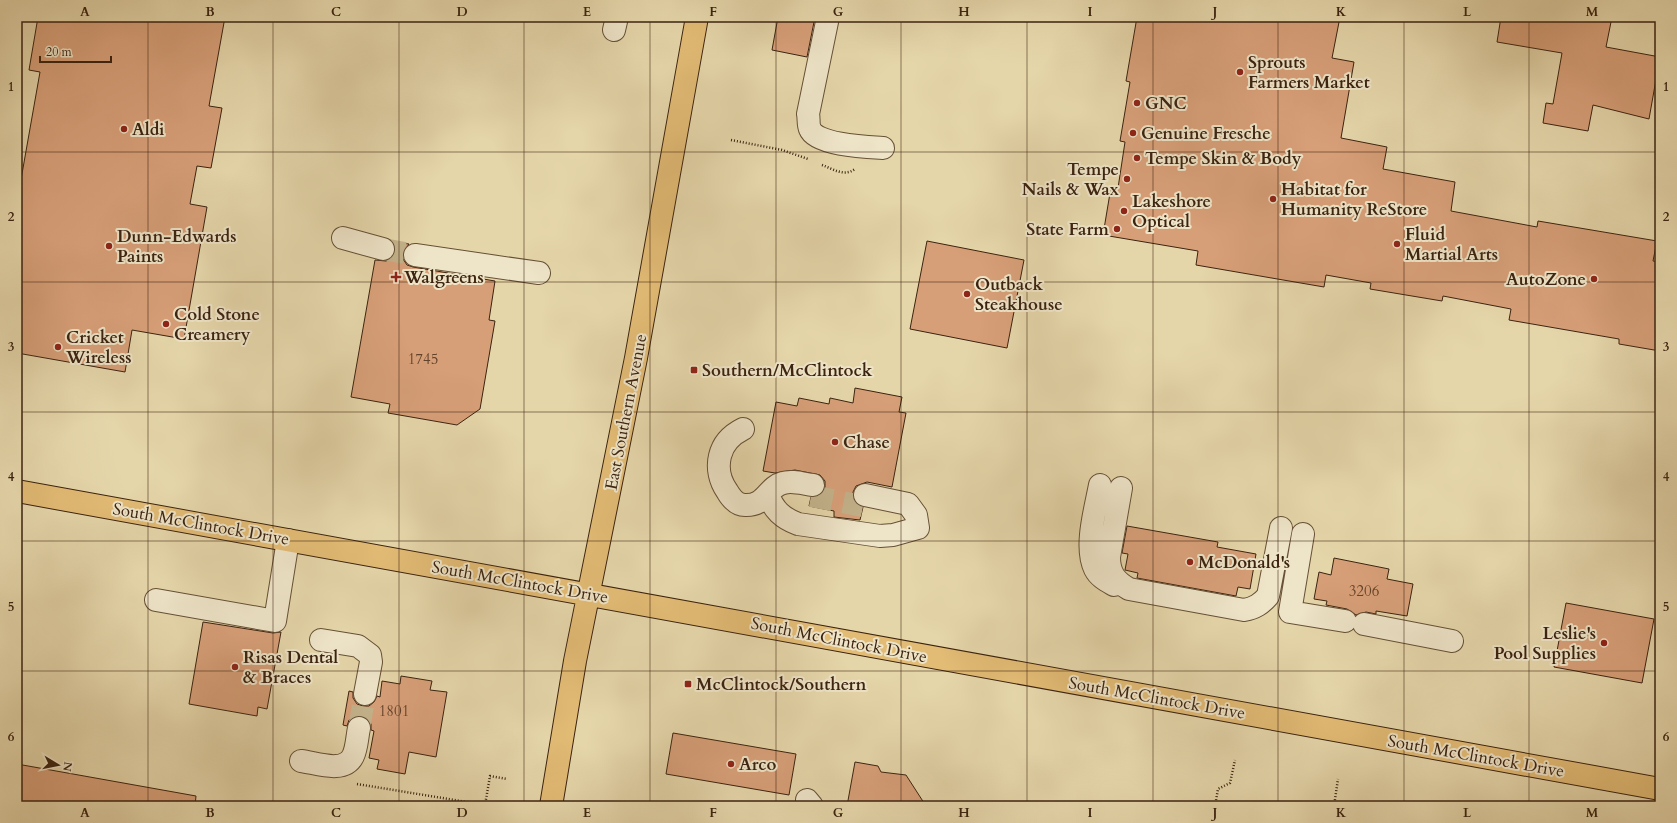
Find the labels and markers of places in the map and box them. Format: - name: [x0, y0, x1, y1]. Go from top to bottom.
- place label: Sprouts Farmers Market: [1248, 51, 1370, 94]
- marker: Sprouts Farmers Market: [1235, 67, 1245, 77]
- place label: GNC: [1145, 92, 1187, 115]
- marker: GNC: [1132, 98, 1142, 108]
- place label: Aldi: [132, 118, 164, 141]
- place label: Genuine Fresche: [1141, 122, 1271, 145]
- marker: Aldi: [119, 124, 129, 134]
- marker: Genuine Fresche: [1128, 128, 1138, 138]
- place label: Tempe Skin & Body: [1145, 147, 1302, 170]
- marker: Tempe Skin & Body: [1132, 153, 1142, 163]
- place label: Tempe Nails & Wax: [1022, 158, 1120, 201]
- marker: Tempe Nails & Wax: [1122, 174, 1132, 184]
- place label: Habitat for Humanity ReStore: [1281, 178, 1427, 221]
- place label: Lakeshore Optical: [1132, 190, 1211, 233]
- marker: Habitat for Humanity ReStore: [1268, 194, 1278, 204]
- marker: Lakeshore Optical: [1119, 206, 1129, 216]
- place label: State Farm: [1026, 218, 1109, 241]
- place label: Fluid Martial Arts: [1405, 223, 1498, 266]
- marker: State Farm: [1112, 224, 1122, 234]
- place label: Dunn-Edwards Paints: [117, 225, 237, 268]
- marker: Fluid Martial Arts: [1392, 239, 1402, 249]
- marker: Dunn-Edwards Paints: [104, 241, 114, 251]
- place label: Walgreens: [403, 266, 484, 289]
- place label: AutoZone: [1506, 268, 1586, 291]
- marker: Walgreens: [391, 272, 401, 282]
- place label: Outback Steakhouse: [975, 273, 1063, 316]
- marker: AutoZone: [1589, 274, 1599, 284]
- marker: Outback Steakhouse: [962, 289, 972, 299]
- place label: Cold Stone Creamery: [174, 303, 260, 346]
- marker: Cold Stone Creamery: [161, 319, 171, 329]
- place label: Cricket Wireless: [65, 326, 132, 369]
- marker: Cricket Wireless: [53, 342, 63, 352]
- place label: Southern/McClintock: [702, 359, 873, 382]
- marker: Southern/McClintock: [689, 365, 699, 375]
- place label: Chase: [843, 431, 890, 454]
- marker: Chase: [830, 437, 840, 447]
- place label: McDonald's: [1198, 551, 1290, 574]
- marker: McDonald's: [1185, 557, 1195, 567]
- place label: Leslie's Pool Supplies: [1494, 622, 1596, 665]
- marker: Leslie's Pool Supplies: [1599, 638, 1609, 648]
- place label: Risas Dental & Braces: [243, 646, 338, 689]
- marker: Risas Dental & Braces: [230, 662, 240, 672]
- place label: McClintock/Southern: [696, 673, 866, 696]
- marker: McClintock/Southern: [683, 679, 693, 689]
- place label: Arco: [739, 753, 777, 776]
- marker: Arco: [726, 759, 736, 769]

